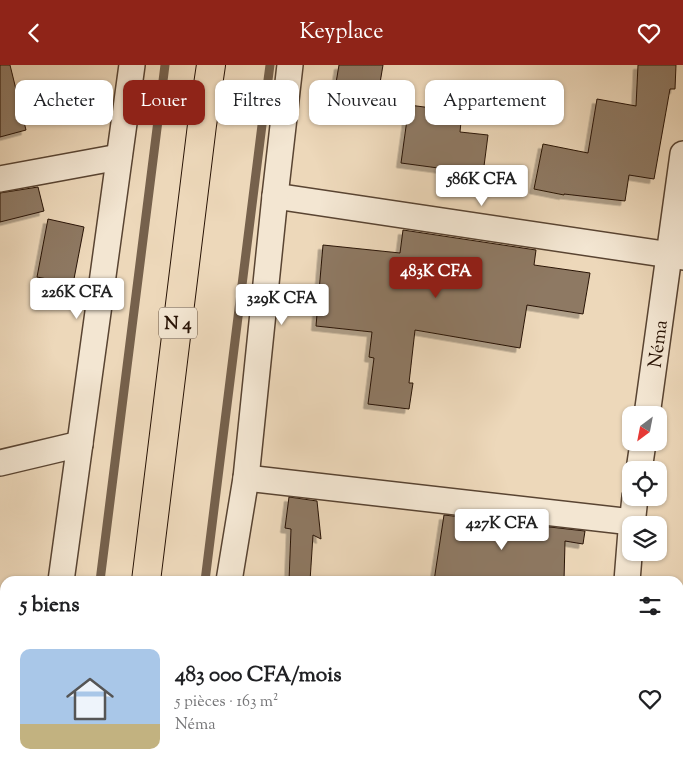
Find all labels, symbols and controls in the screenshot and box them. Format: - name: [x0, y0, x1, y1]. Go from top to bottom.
- text: Keyplace: [299, 17, 384, 49]
- icon: back: [20, 19, 48, 47]
- icon: heart: [635, 19, 663, 47]
- chip: Acheter: [15, 80, 113, 125]
- chip: Louer: [123, 80, 205, 125]
- chip: Filtres: [215, 80, 299, 125]
- chip: Nouveau: [309, 80, 415, 125]
- chip: Appartement: [425, 80, 564, 125]
- pin: 586K CFA: [430, 165, 534, 207]
- text: 586K CFA: [447, 169, 517, 192]
- pin: 483K CFA: [384, 257, 488, 299]
- text: 483K CFA: [400, 261, 472, 284]
- pin: 226K CFA: [25, 277, 129, 320]
- text: 226K CFA: [41, 282, 113, 305]
- pin: 329K CFA: [230, 283, 334, 326]
- text: 329K CFA: [247, 288, 317, 311]
- road number: N 4: [159, 307, 197, 339]
- street label: Néma: [643, 318, 676, 370]
- north arrow: [622, 406, 668, 451]
- map controls: [622, 406, 667, 561]
- button: locate: [622, 461, 667, 506]
- pin: 427K CFA: [450, 509, 554, 551]
- text: 427K CFA: [466, 513, 538, 536]
- button: layers: [622, 516, 667, 561]
- text: 5 biens: [20, 591, 79, 621]
- icon: filters: [636, 592, 664, 620]
- text: 483 000 CFA/mois: [175, 661, 341, 691]
- icon: home: [60, 669, 120, 729]
- icon: heart: [636, 685, 664, 713]
- text: 5 pièces · 163 m²: [175, 691, 278, 714]
- text: Néma: [175, 714, 216, 737]

